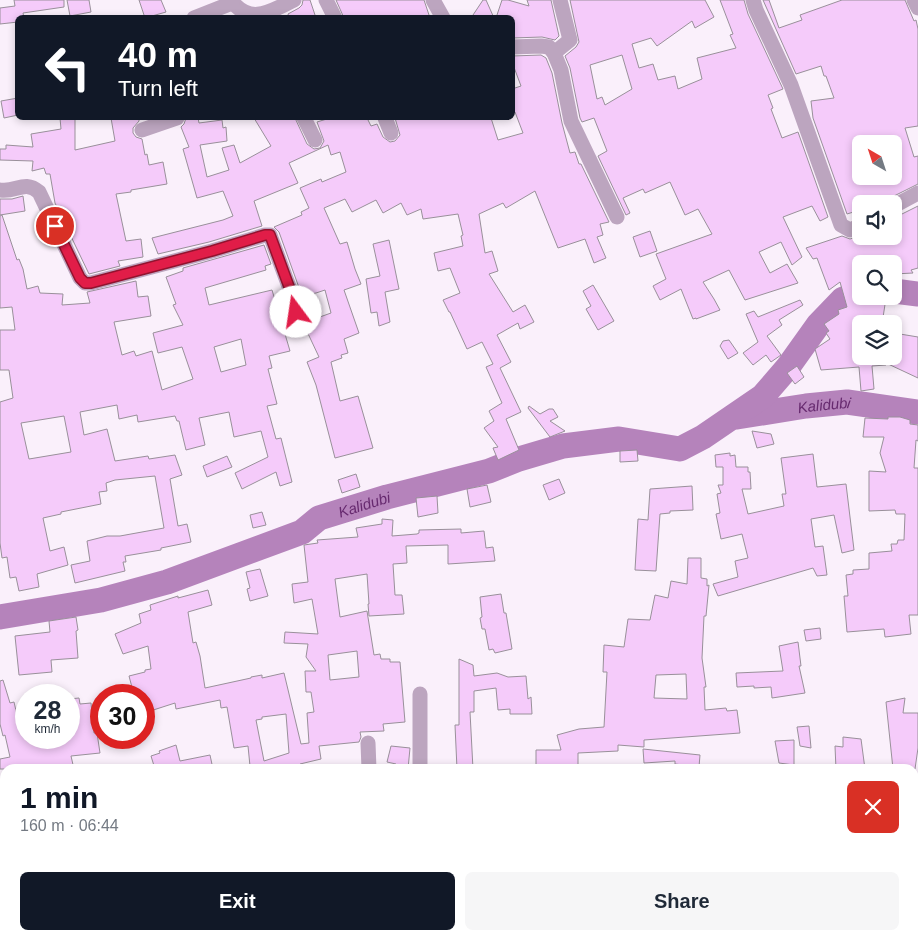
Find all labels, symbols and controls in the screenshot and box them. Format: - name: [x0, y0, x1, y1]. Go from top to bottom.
- icon: left: [35, 35, 100, 100]
- text: 40 m: [118, 35, 198, 74]
- text: Turn left: [118, 76, 198, 101]
- north arrow: [852, 135, 902, 185]
- map controls: [852, 135, 902, 365]
- button: sound: [852, 195, 902, 245]
- pin: [34, 205, 76, 247]
- icon: arrive: [41, 212, 69, 240]
- button: search: [852, 255, 902, 305]
- position arrow: [269, 285, 321, 337]
- button: layers: [852, 315, 902, 365]
- water label: Kalidubi: [796, 394, 852, 416]
- water label: Kalidubi: [336, 488, 392, 520]
- speed limit sign: 30: [90, 684, 155, 749]
- text: 28: [34, 696, 61, 724]
- text: km/h: [34, 722, 61, 736]
- text: 1 min: [20, 781, 98, 814]
- button: close: [847, 781, 899, 833]
- text: 160 m · 06:44: [20, 817, 119, 834]
- button: Exit: [20, 872, 455, 930]
- button: Share: [465, 872, 899, 930]

